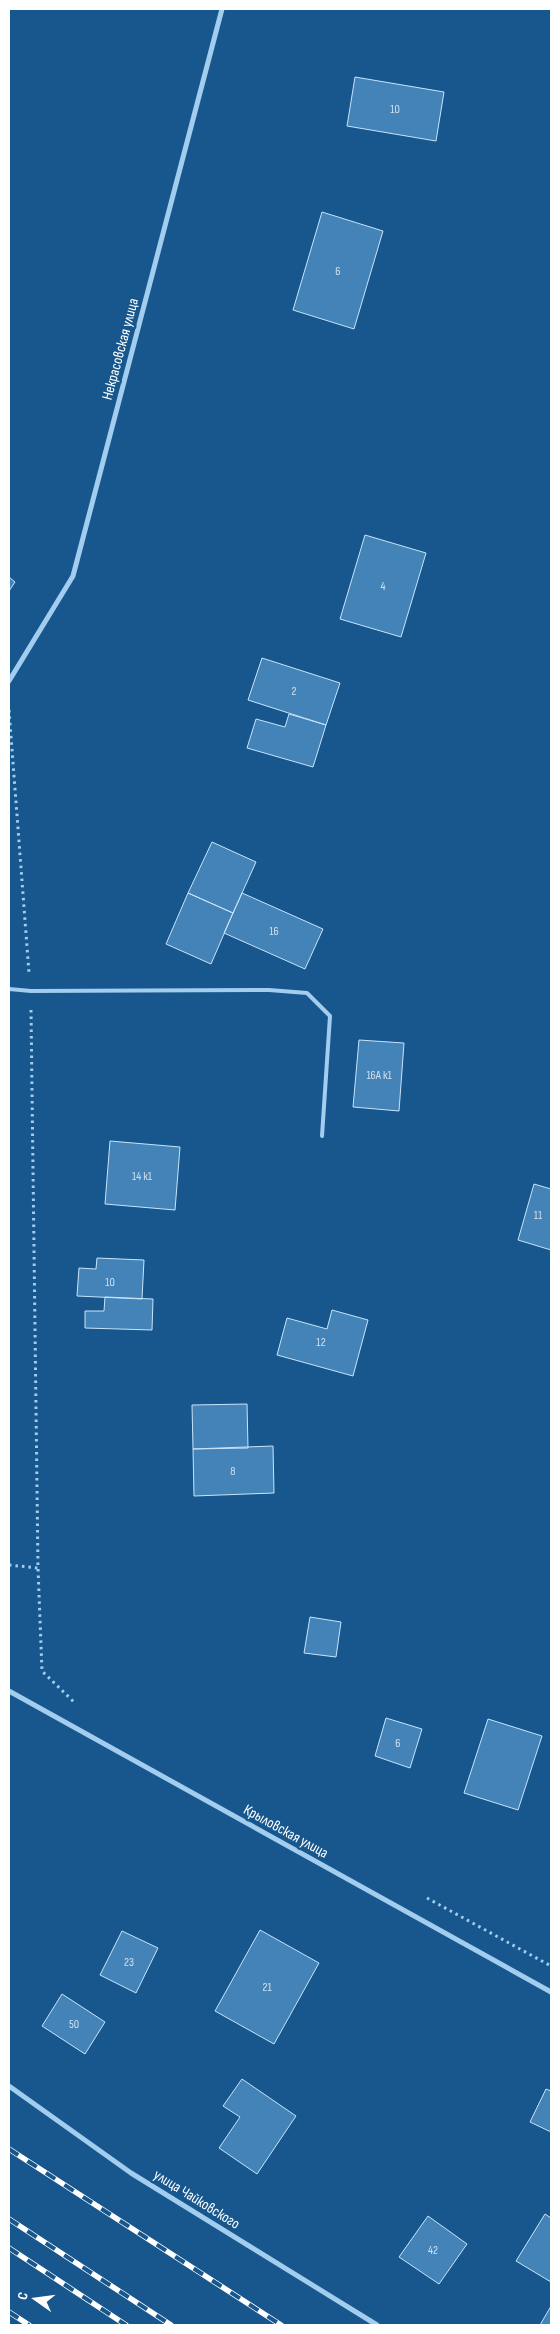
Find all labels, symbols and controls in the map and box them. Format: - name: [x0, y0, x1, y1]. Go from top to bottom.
- house number: 10: [390, 102, 400, 117]
- house number: 6: [335, 264, 341, 279]
- street label: Некрасовская улица: [98, 296, 143, 402]
- house number: 4: [380, 579, 386, 594]
- house number: 2: [292, 684, 297, 699]
- house number: 16: [269, 924, 279, 939]
- house number: 16А к1: [366, 1068, 392, 1083]
- house number: 14 к1: [132, 1169, 153, 1184]
- house number: 11: [534, 1208, 543, 1223]
- house number: 10: [105, 1275, 115, 1290]
- house number: 12: [316, 1335, 326, 1350]
- house number: 8: [230, 1464, 236, 1479]
- house number: 6: [395, 1736, 401, 1751]
- street label: Крыловская улица: [240, 1800, 332, 1863]
- house number: 23: [124, 1955, 134, 1970]
- house number: 21: [262, 1980, 272, 1995]
- house number: 50: [69, 2017, 79, 2032]
- street label: улица Чайковского: [150, 2165, 244, 2234]
- house number: 42: [428, 2243, 438, 2258]
- north arrow: [10, 2274, 60, 2324]
- text: С: [14, 2290, 32, 2302]

